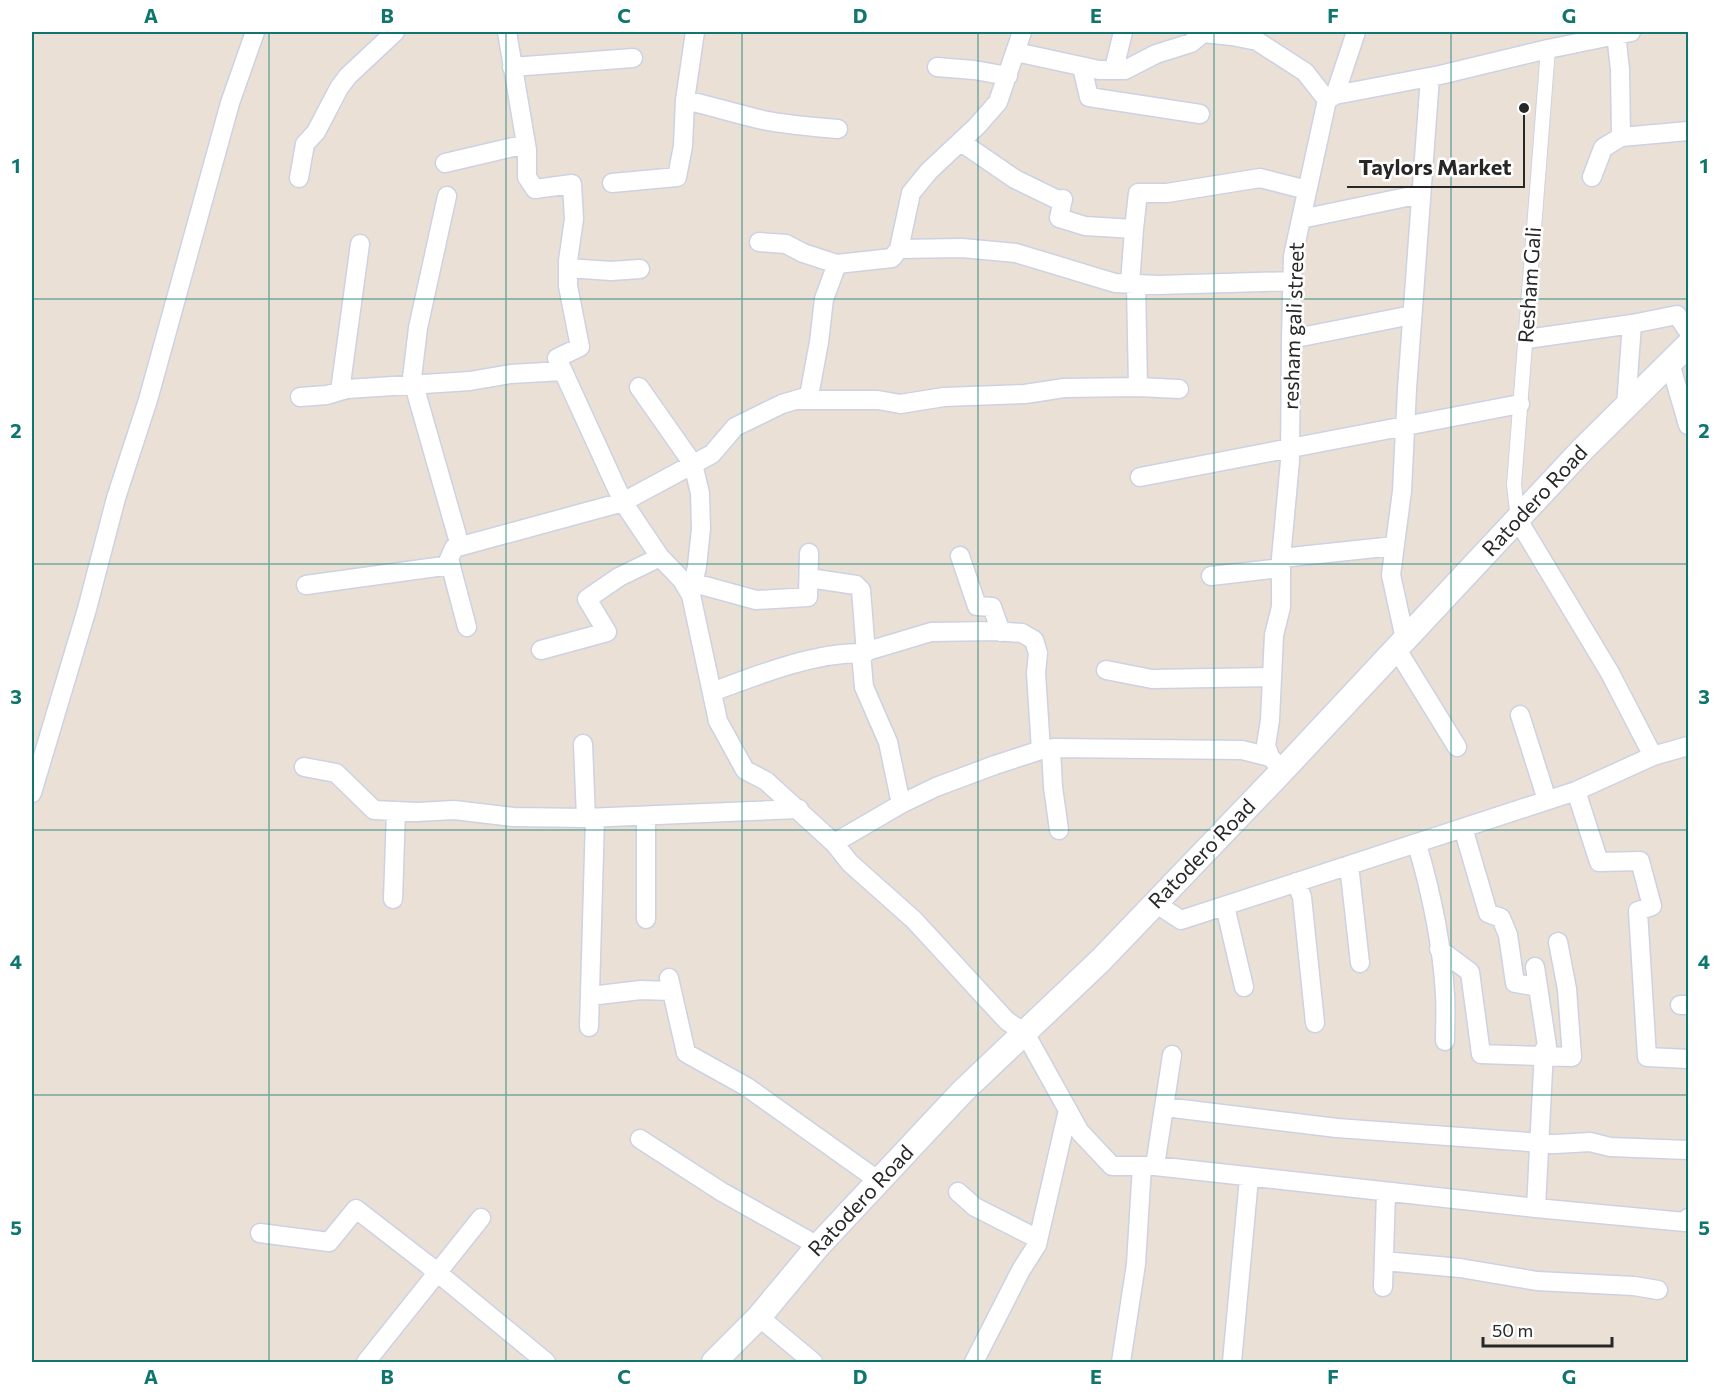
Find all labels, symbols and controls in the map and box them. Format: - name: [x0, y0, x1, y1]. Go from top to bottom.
- text: A: [144, 3, 158, 27]
- text: B: [380, 3, 394, 27]
- text: C: [617, 3, 631, 27]
- text: D: [853, 3, 867, 27]
- text: E: [1090, 3, 1102, 27]
- text: F: [1327, 3, 1339, 27]
- text: G: [1562, 3, 1576, 27]
- callout: Taylors Market: [1347, 147, 1524, 187]
- text: 1: [11, 153, 21, 177]
- text: Taylors Market: [1359, 153, 1511, 180]
- text: 1: [1699, 153, 1709, 177]
- street label: Resham Gali: [1512, 226, 1545, 344]
- street label: resham gali street: [1277, 242, 1308, 410]
- text: 2: [10, 418, 22, 442]
- text: 2: [1698, 418, 1710, 442]
- street label: Ratodero Road: [1476, 439, 1592, 561]
- text: 3: [10, 684, 22, 708]
- text: 3: [1698, 684, 1710, 708]
- street label: Ratodero Road: [1142, 793, 1260, 913]
- text: 4: [10, 949, 22, 973]
- text: 4: [1698, 949, 1710, 973]
- street label: Ratodero Road: [802, 1139, 918, 1261]
- text: 5: [10, 1215, 22, 1239]
- text: 5: [1698, 1215, 1710, 1239]
- scale bar: [1483, 1310, 1612, 1348]
- text: 50 m: [1492, 1319, 1533, 1341]
- text: A: [144, 1364, 158, 1388]
- text: B: [380, 1364, 394, 1388]
- text: C: [617, 1364, 631, 1388]
- text: D: [853, 1364, 867, 1388]
- text: E: [1090, 1364, 1102, 1388]
- text: F: [1327, 1364, 1339, 1388]
- text: G: [1562, 1364, 1576, 1388]

